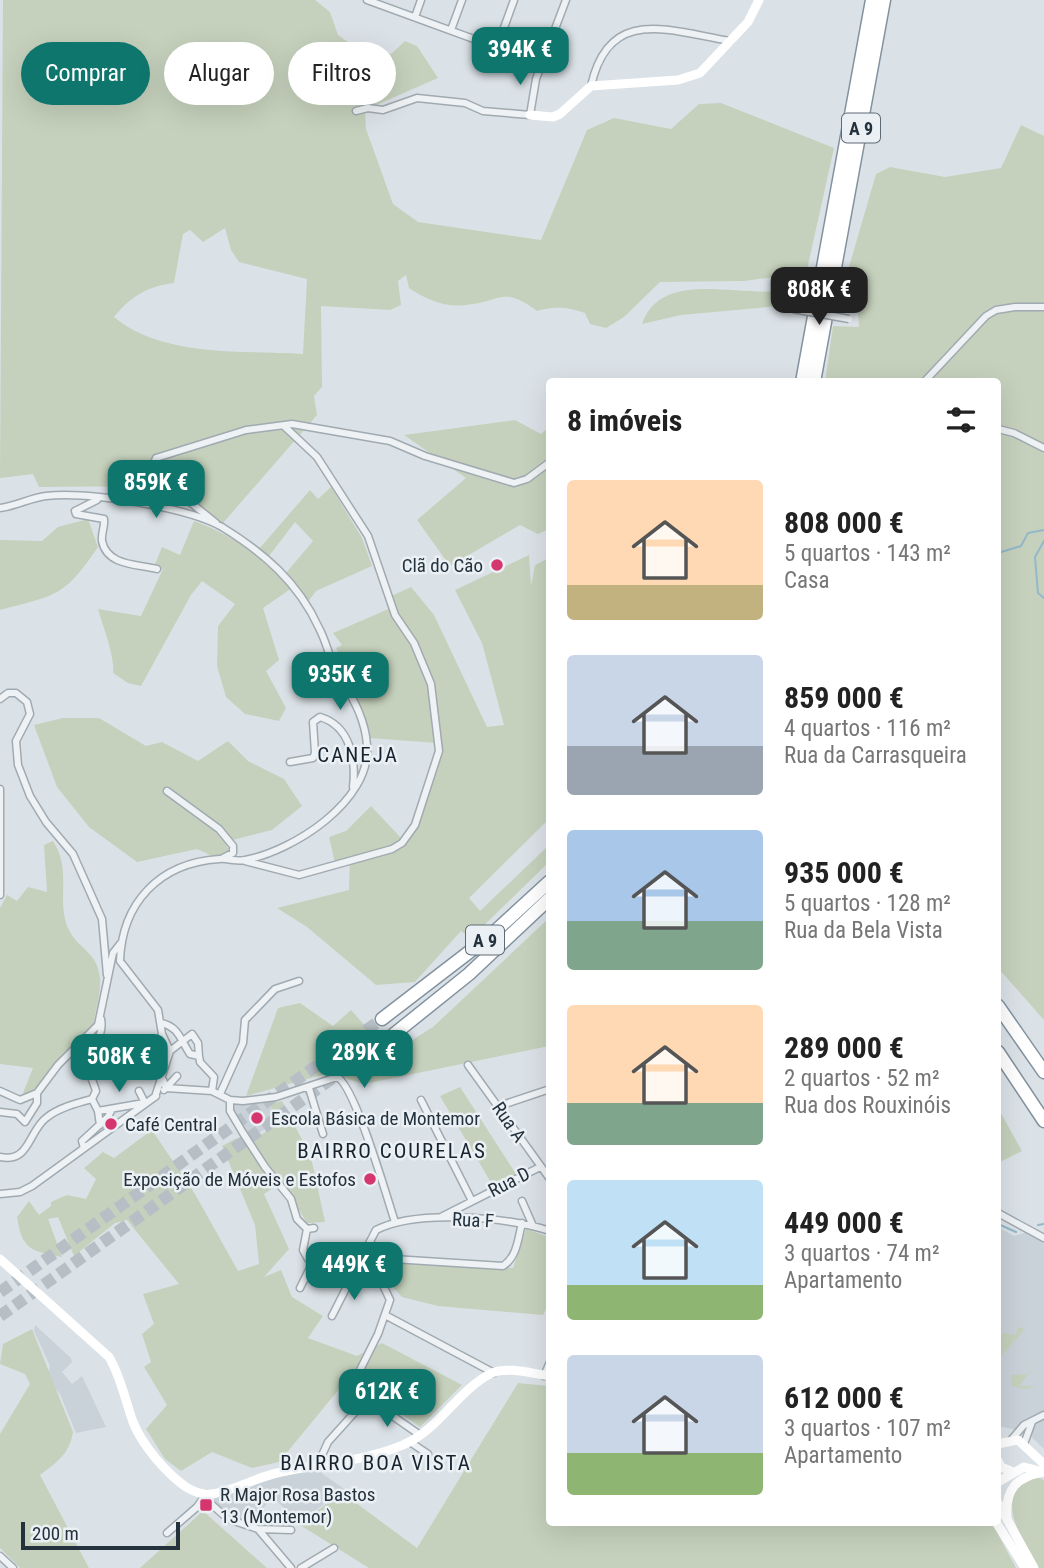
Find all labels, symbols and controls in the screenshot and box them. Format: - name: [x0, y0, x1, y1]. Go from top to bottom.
- pin: 394K €: [463, 28, 577, 87]
- text: 394K €: [488, 36, 552, 63]
- chip: Comprar: [21, 42, 150, 105]
- chip: Alugar: [164, 42, 274, 105]
- chip: Filtros: [288, 42, 396, 105]
- road number: A 9: [842, 113, 880, 142]
- pin: 808K €: [762, 268, 876, 327]
- text: 808K €: [787, 276, 851, 303]
- icon: filters: [942, 401, 980, 439]
- text: 8 imóveis: [567, 403, 682, 438]
- pin: 859K €: [99, 461, 213, 520]
- text: 859K €: [124, 469, 188, 496]
- text: 808 000 €: [784, 505, 904, 540]
- icon: home: [623, 508, 707, 592]
- text: 5 quartos · 143 m²: [784, 540, 951, 567]
- place label: Clã do Cão: [402, 554, 483, 577]
- marker: Clã do Cão: [489, 557, 505, 573]
- text: Casa: [784, 567, 830, 594]
- pin: 935K €: [283, 652, 397, 712]
- text: 935K €: [308, 661, 372, 688]
- text: 859 000 €: [784, 680, 904, 715]
- icon: home: [623, 683, 707, 767]
- text: 4 quartos · 116 m²: [784, 715, 951, 742]
- text: Rua da Carrasqueira: [784, 742, 967, 769]
- district label: CANEJA: [317, 743, 399, 767]
- text: 935 000 €: [784, 855, 904, 890]
- icon: home: [623, 858, 707, 942]
- text: 5 quartos · 128 m²: [784, 890, 951, 917]
- text: Rua da Bela Vista: [784, 917, 943, 944]
- road number: A 9: [466, 925, 504, 954]
- pin: 289K €: [307, 1030, 421, 1090]
- text: 289 000 €: [784, 1030, 904, 1065]
- icon: home: [623, 1033, 707, 1117]
- pin: 508K €: [62, 1034, 176, 1094]
- text: 289K €: [332, 1039, 396, 1066]
- text: 508K €: [87, 1043, 151, 1070]
- text: 2 quartos · 52 m²: [784, 1065, 940, 1092]
- text: Rua dos Rouxinóis: [784, 1092, 951, 1119]
- street label: Rua A: [487, 1098, 531, 1147]
- place label: Escola Básica de Montemor: [271, 1107, 480, 1130]
- marker: Escola Básica de Montemor: [249, 1110, 265, 1126]
- place label: Café Central: [125, 1113, 217, 1136]
- marker: Café Central: [103, 1116, 119, 1132]
- district label: BAIRRO COURELAS: [297, 1139, 487, 1163]
- street label: Rua D: [484, 1162, 534, 1202]
- place label: Exposição de Móveis e Estofos: [123, 1168, 356, 1191]
- marker: Exposição de Móveis e Estofos: [362, 1171, 378, 1187]
- text: 449 000 €: [784, 1205, 904, 1240]
- street label: Rua F: [451, 1207, 495, 1233]
- icon: home: [623, 1208, 707, 1292]
- text: 3 quartos · 74 m²: [784, 1240, 940, 1267]
- pin: 449K €: [297, 1242, 411, 1302]
- text: 449K €: [322, 1251, 386, 1278]
- text: Apartamento: [784, 1267, 902, 1294]
- pin: 612K €: [330, 1370, 444, 1429]
- text: 612K €: [355, 1378, 419, 1405]
- text: 612 000 €: [784, 1380, 904, 1415]
- icon: home: [623, 1383, 707, 1467]
- text: 3 quartos · 107 m²: [784, 1415, 951, 1442]
- text: Apartamento: [784, 1442, 902, 1469]
- district label: BAIRRO BOA VISTA: [280, 1451, 472, 1475]
- place label: R Major Rosa Bastos 13 (Montemor): [220, 1483, 375, 1528]
- marker: R Major Rosa Bastos 13 (Montemor): [198, 1497, 214, 1513]
- scale bar: [21, 1519, 180, 1551]
- text: 200 m: [32, 1522, 79, 1545]

